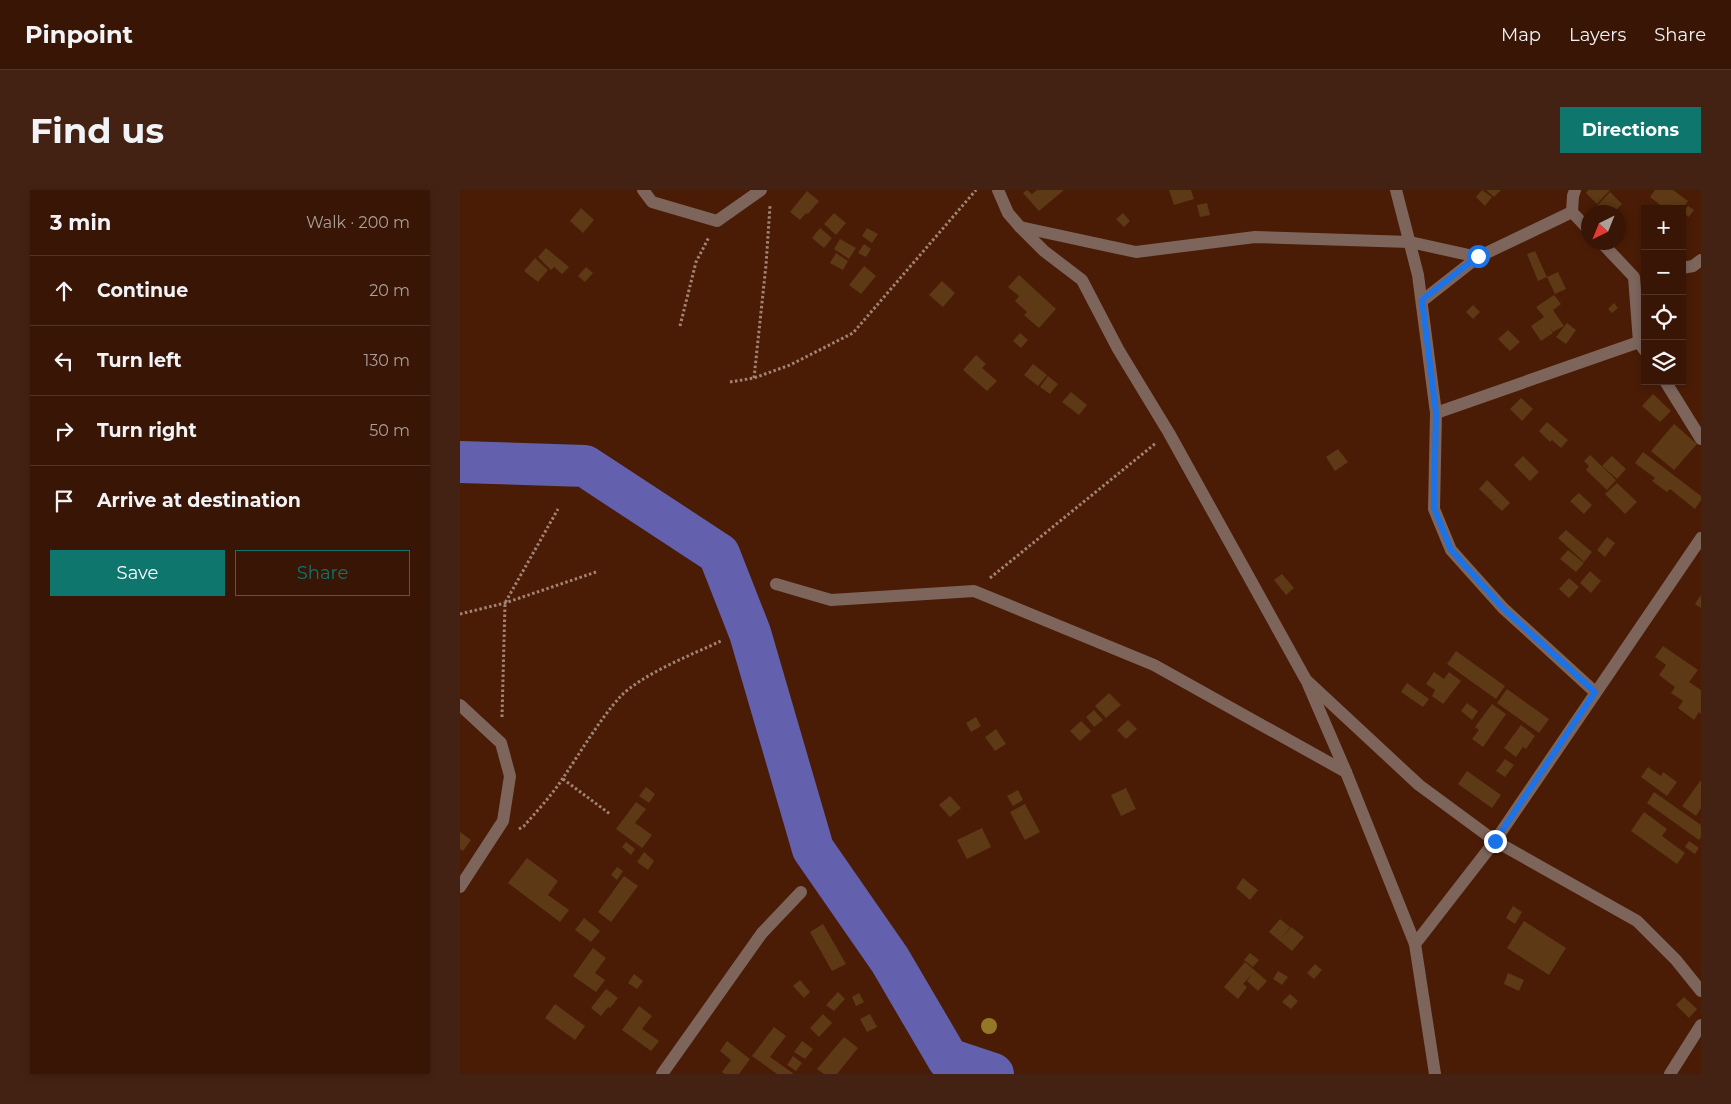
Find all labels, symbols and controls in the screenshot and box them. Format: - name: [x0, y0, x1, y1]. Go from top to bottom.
- text: Pinpoint: [25, 20, 133, 49]
- text: Map: [1501, 24, 1541, 46]
- text: Layers: [1569, 24, 1626, 46]
- text: Share: [1654, 24, 1706, 46]
- button: Directions: [1560, 107, 1701, 153]
- text: Find us: [30, 109, 164, 152]
- north arrow: [1581, 205, 1626, 250]
- map controls: [1641, 205, 1686, 385]
- button: +: [1641, 205, 1686, 250]
- text: 3 min: [50, 210, 111, 235]
- text: Walk · 200 m: [306, 213, 410, 232]
- route start: [1467, 245, 1490, 268]
- button: −: [1641, 250, 1686, 295]
- icon: ahead: [50, 277, 78, 305]
- text: Continue: [97, 279, 188, 302]
- text: 20 m: [369, 281, 410, 300]
- button: locate: [1641, 295, 1686, 340]
- button: layers: [1641, 340, 1686, 385]
- icon: left: [50, 347, 78, 375]
- text: Turn left: [97, 349, 182, 372]
- text: 130 m: [363, 351, 410, 370]
- icon: right: [50, 417, 78, 445]
- text: Turn right: [97, 419, 197, 442]
- text: 50 m: [369, 421, 410, 440]
- icon: arrive: [50, 487, 78, 515]
- text: Arrive at destination: [97, 489, 301, 512]
- button: Save: [50, 550, 225, 596]
- button: Share: [235, 550, 410, 596]
- route end: [1484, 830, 1507, 853]

